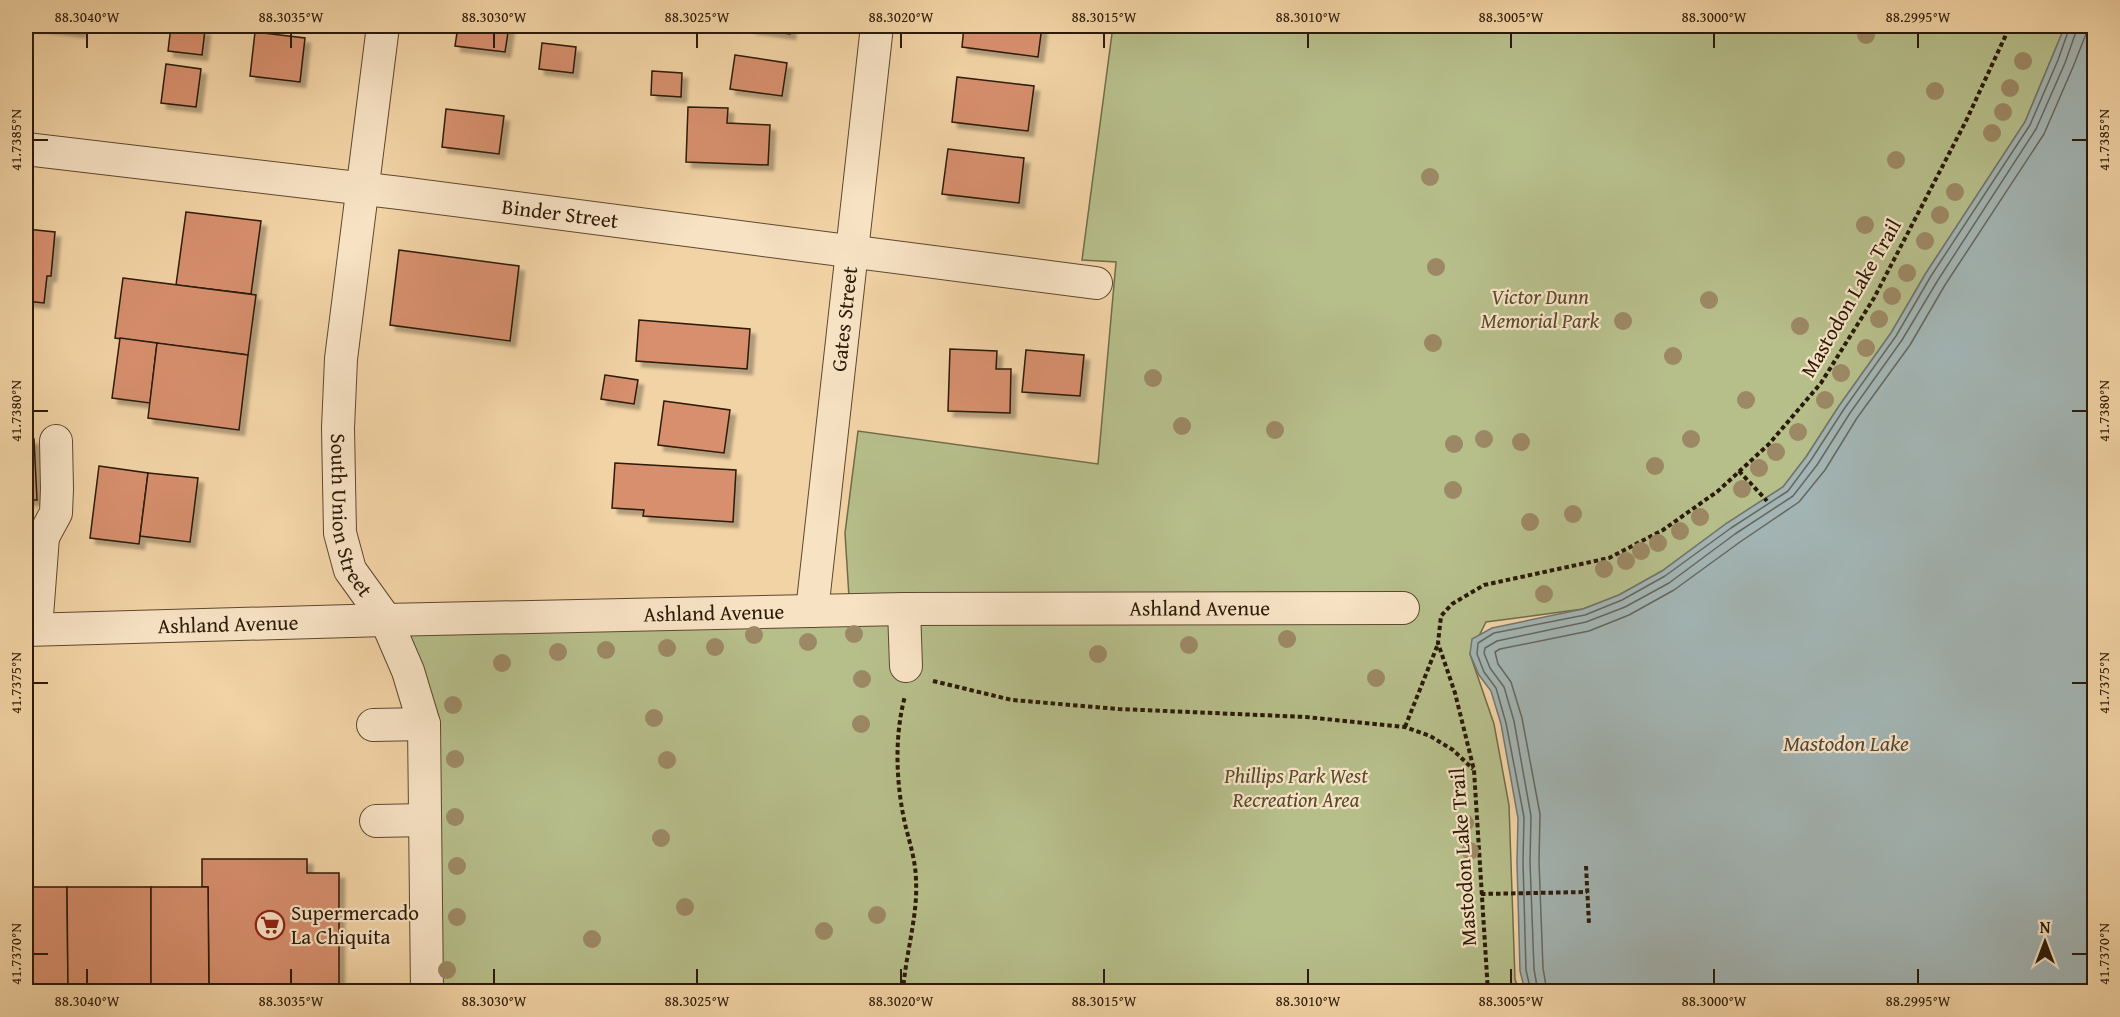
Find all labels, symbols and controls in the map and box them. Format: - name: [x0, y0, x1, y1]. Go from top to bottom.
- text: 88.3040°W: [54, 6, 120, 27]
- text: 88.3035°W: [258, 6, 324, 27]
- text: 88.3030°W: [461, 6, 527, 27]
- text: 88.3025°W: [664, 6, 730, 27]
- text: 88.3020°W: [868, 6, 934, 27]
- text: 88.3015°W: [1071, 6, 1137, 27]
- text: 88.3010°W: [1275, 6, 1341, 27]
- text: 88.3005°W: [1478, 6, 1544, 27]
- text: 88.3000°W: [1681, 6, 1747, 27]
- text: 88.2995°W: [1885, 6, 1951, 27]
- text: 41.7385°N: [5, 109, 26, 171]
- text: 41.7385°N: [2093, 109, 2114, 171]
- street label: Binder Street: [500, 190, 621, 236]
- street label: Mastodon Lake Trail: [1792, 213, 1909, 383]
- street label: Gates Street: [823, 264, 865, 373]
- park label: Victor Dunn Memorial Park: [1481, 281, 1600, 336]
- text: 41.7380°N: [5, 380, 26, 442]
- text: 41.7380°N: [2093, 380, 2114, 442]
- street label: South Union Street: [323, 433, 381, 604]
- street label: Ashland Avenue: [1129, 592, 1270, 624]
- street label: Ashland Avenue: [643, 596, 785, 630]
- street label: Ashland Avenue: [157, 606, 299, 641]
- text: 41.7375°N: [5, 652, 26, 714]
- text: 41.7375°N: [2093, 652, 2114, 714]
- water label: Mastodon Lake: [1783, 727, 1909, 759]
- park label: Phillips Park West Recreation Area: [1223, 760, 1368, 815]
- street label: Mastodon Lake Trail: [1441, 767, 1484, 947]
- place label: Supermercado La Chiquita: [291, 897, 419, 952]
- supermarket icon: Supermercado La Chiquita: [254, 909, 286, 941]
- north arrow: [2015, 912, 2075, 972]
- text: N: [2040, 915, 2051, 939]
- text: 41.7370°N: [5, 923, 26, 985]
- text: 41.7370°N: [2093, 923, 2114, 985]
- text: 88.3040°W: [54, 990, 120, 1011]
- text: 88.3035°W: [258, 990, 324, 1011]
- text: 88.3030°W: [461, 990, 527, 1011]
- text: 88.3025°W: [664, 990, 730, 1011]
- text: 88.3020°W: [868, 990, 934, 1011]
- text: 88.3015°W: [1071, 990, 1137, 1011]
- text: 88.3010°W: [1275, 990, 1341, 1011]
- text: 88.3005°W: [1478, 990, 1544, 1011]
- text: 88.3000°W: [1681, 990, 1747, 1011]
- text: 88.2995°W: [1885, 990, 1951, 1011]

